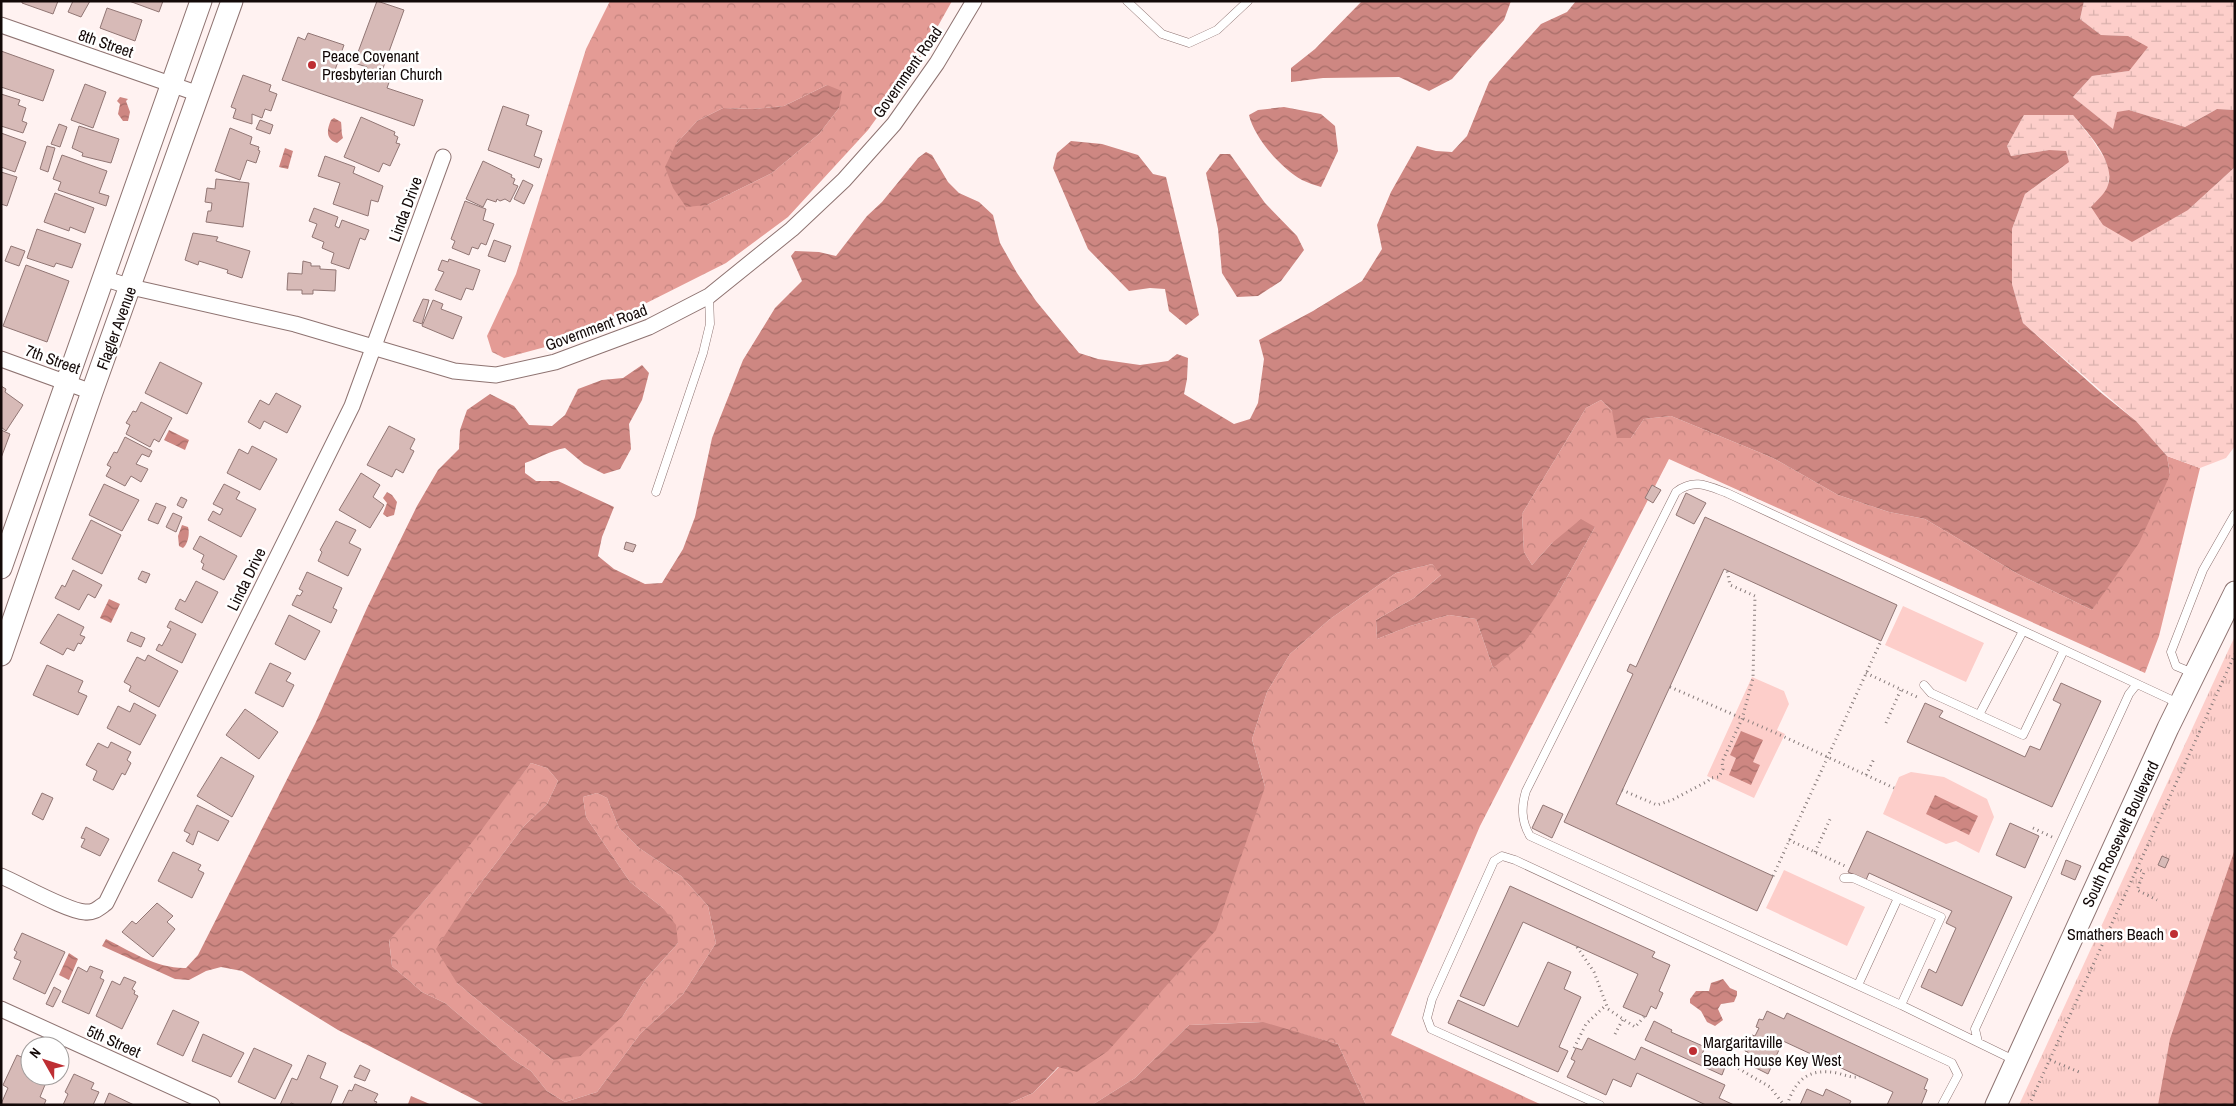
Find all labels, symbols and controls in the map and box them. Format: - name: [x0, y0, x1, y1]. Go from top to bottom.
- street label: Government Road: [867, 22, 947, 122]
- street label: 8th Street: [76, 23, 137, 63]
- place label: Peace Covenant Presbyterian Church: [322, 45, 442, 85]
- marker: Peace Covenant Presbyterian Church: [306, 59, 318, 71]
- street label: Linda Drive: [383, 173, 427, 245]
- street label: Flagler Avenue: [91, 283, 141, 373]
- street label: Government Road: [542, 298, 650, 356]
- street label: 7th Street: [23, 339, 84, 379]
- street label: Linda Drive: [221, 544, 271, 614]
- street label: South Roosevelt Boulevard: [2076, 757, 2164, 911]
- place label: Smathers Beach: [2067, 923, 2164, 945]
- marker: Smathers Beach: [2168, 928, 2180, 940]
- street label: 5th Street: [84, 1019, 145, 1063]
- place label: Margaritaville Beach House Key West: [1703, 1031, 1842, 1071]
- north arrow: [20, 1036, 70, 1086]
- text: N: [25, 1044, 45, 1062]
- marker: Margaritaville Beach House Key West: [1687, 1045, 1699, 1057]

